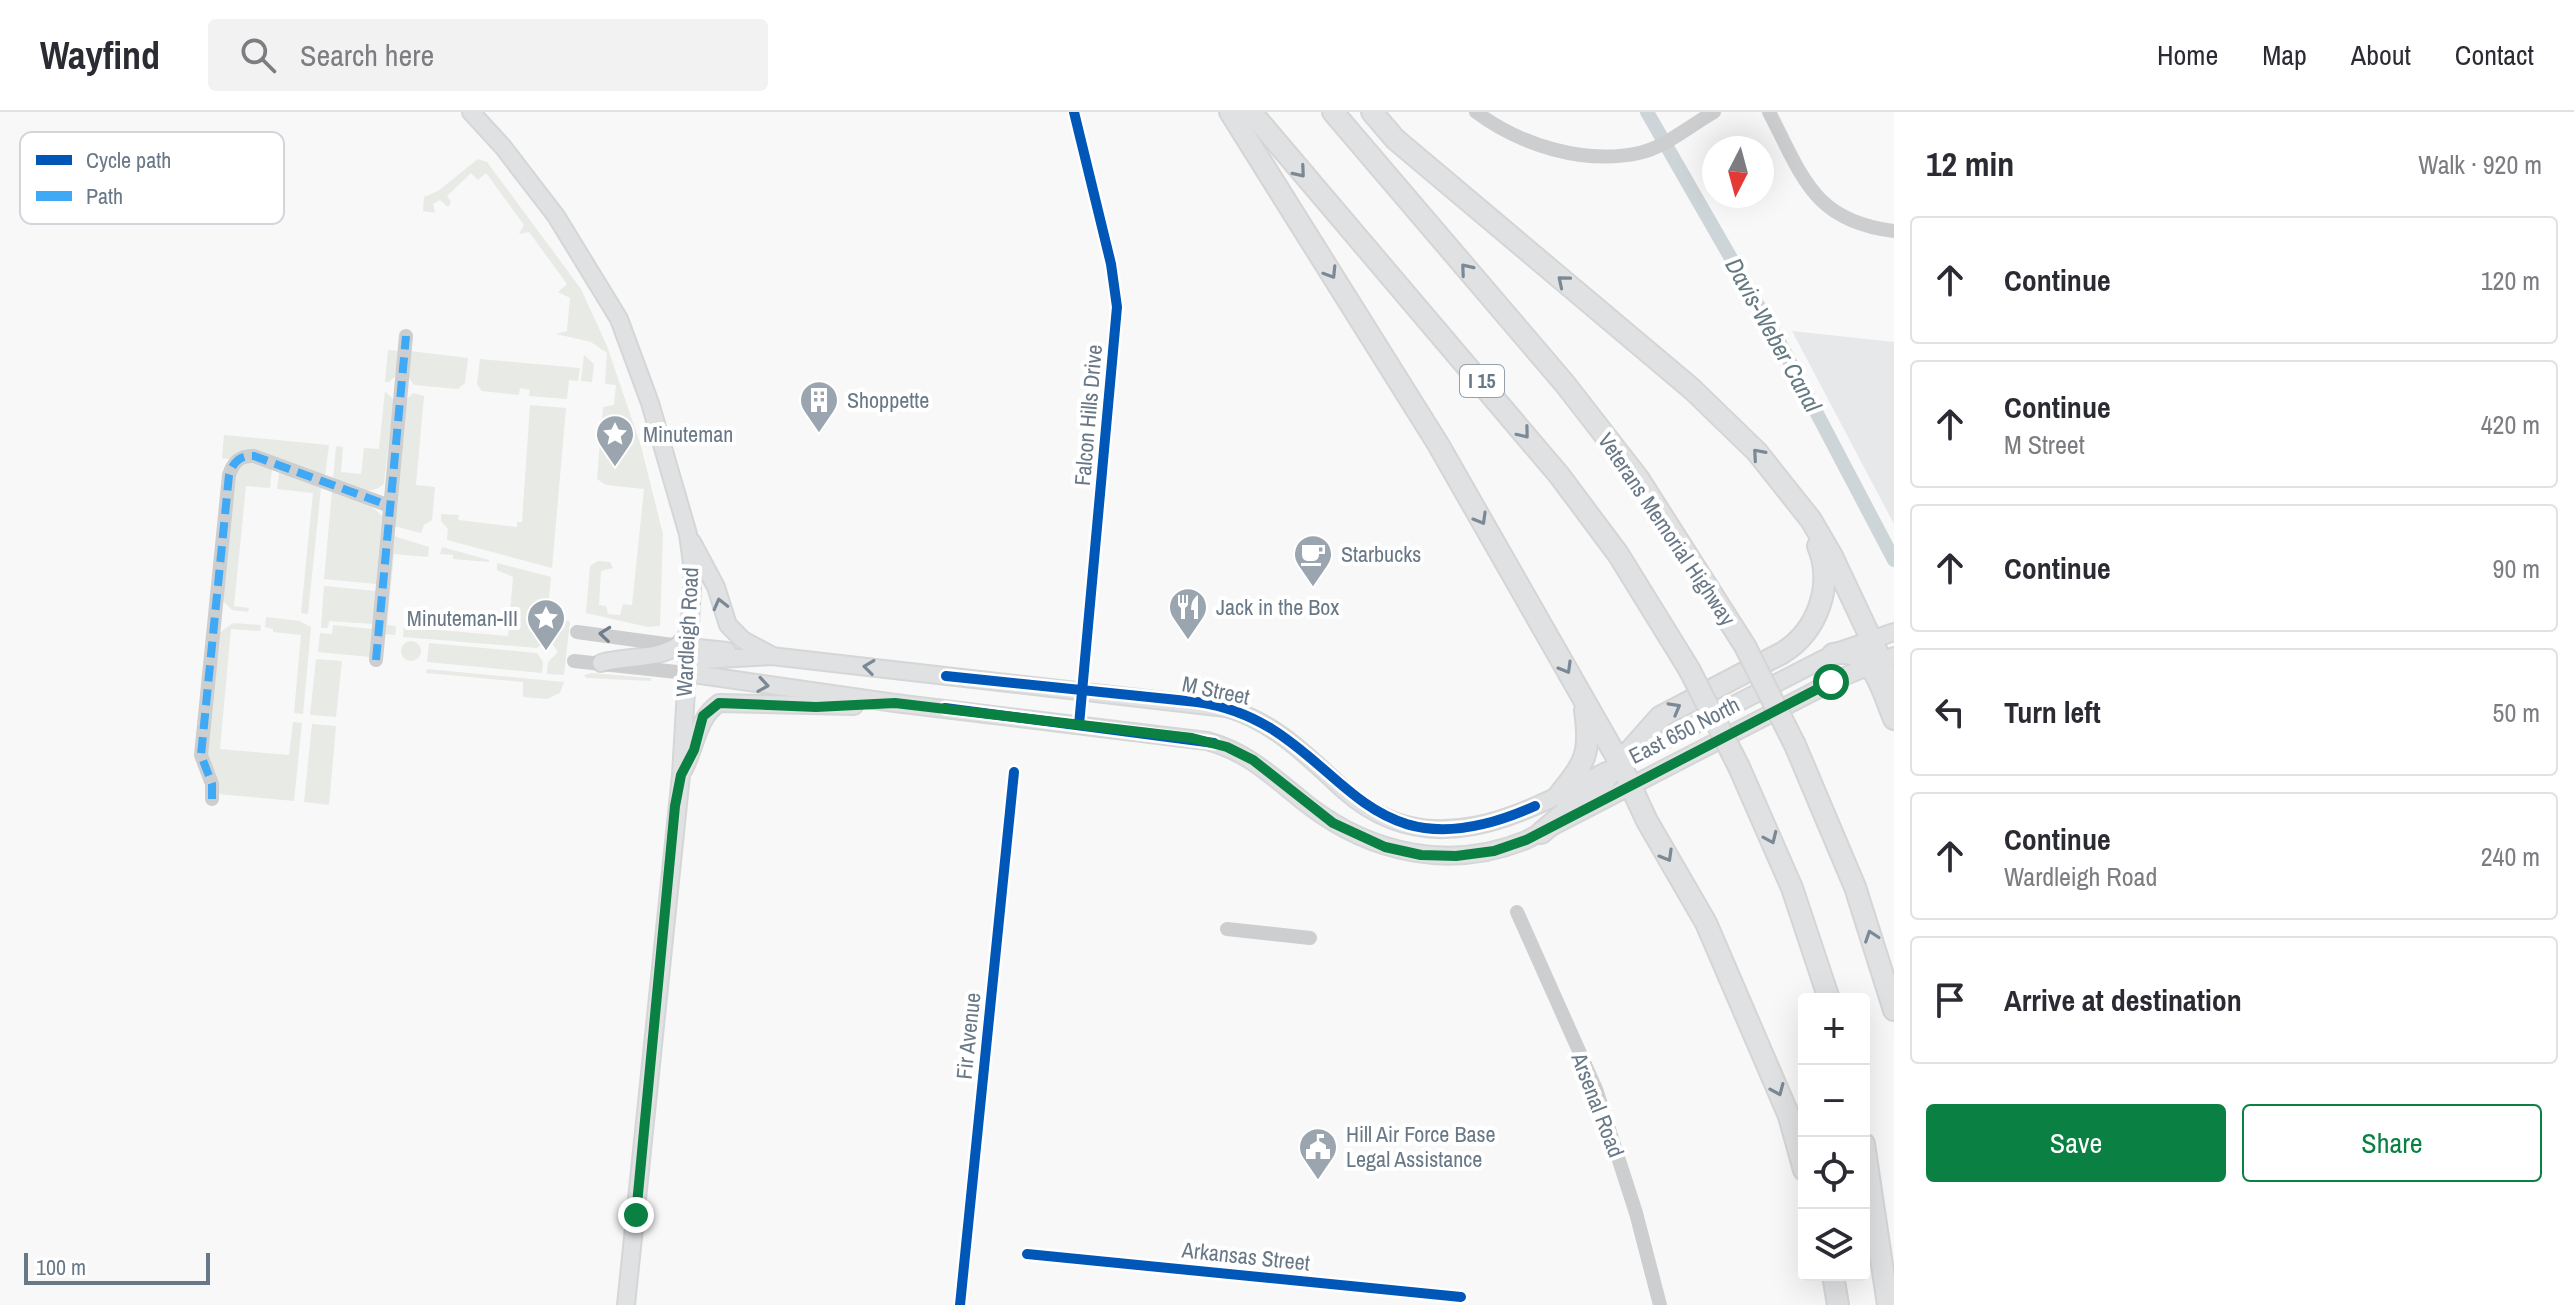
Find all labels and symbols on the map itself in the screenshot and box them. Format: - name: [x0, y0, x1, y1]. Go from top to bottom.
- legend: [20, 132, 284, 224]
- north arrow: [1702, 136, 1774, 208]
- text: Cycle path: [86, 145, 171, 175]
- one-way arrow: [1290, 163, 1305, 178]
- text: Path: [86, 181, 123, 211]
- water label: Davis-Weber Canal: [1718, 252, 1830, 418]
- one-way arrow: [1461, 263, 1476, 278]
- one-way arrow: [1322, 264, 1337, 278]
- one-way arrow: [1558, 276, 1573, 291]
- street label: Falcon Hills Drive: [1067, 343, 1109, 487]
- road number: I 15: [1460, 365, 1504, 397]
- building icon: Shoppette: [798, 379, 840, 434]
- place label: Shoppette: [847, 385, 929, 415]
- place icon: Minuteman: [594, 413, 636, 468]
- place label: Minuteman: [643, 419, 733, 449]
- one-way arrow: [1515, 424, 1529, 439]
- street label: Veterans Memorial Highway: [1591, 427, 1743, 631]
- one-way arrow: [1753, 448, 1767, 463]
- one-way arrow: [1471, 510, 1487, 524]
- cafe icon: Starbucks: [1292, 533, 1334, 588]
- place label: Starbucks: [1341, 539, 1421, 569]
- street label: Wardleigh Road: [669, 566, 705, 698]
- restaurant icon: Jack in the Box: [1167, 586, 1209, 641]
- place label: Jack in the Box: [1216, 592, 1339, 622]
- place icon: Minuteman-III: [525, 597, 567, 652]
- one-way arrow: [713, 597, 730, 611]
- place label: Minuteman-III: [407, 603, 518, 633]
- one-way arrow: [598, 626, 611, 643]
- one-way arrow: [862, 659, 876, 676]
- one-way arrow: [1556, 659, 1572, 674]
- route start: [1813, 664, 1849, 700]
- street label: M Street: [1180, 668, 1252, 712]
- one-way arrow: [756, 676, 770, 693]
- street label: East 650 North: [1624, 689, 1744, 771]
- one-way arrow: [1666, 702, 1680, 718]
- one-way arrow: [1761, 830, 1777, 844]
- one-way arrow: [1657, 847, 1673, 861]
- one-way arrow: [1865, 930, 1881, 944]
- street label: Fir Avenue: [949, 991, 987, 1081]
- street label: Arsenal Road: [1564, 1048, 1632, 1161]
- one-way arrow: [1769, 1082, 1785, 1096]
- place label: Hill Air Force Base Legal Assistance: [1346, 1119, 1496, 1174]
- public building icon: Hill Air Force Base Legal Assistance: [1297, 1126, 1339, 1181]
- route end: [618, 1197, 654, 1233]
- street label: Arkansas Street: [1180, 1234, 1311, 1278]
- scale bar: [24, 1249, 210, 1285]

